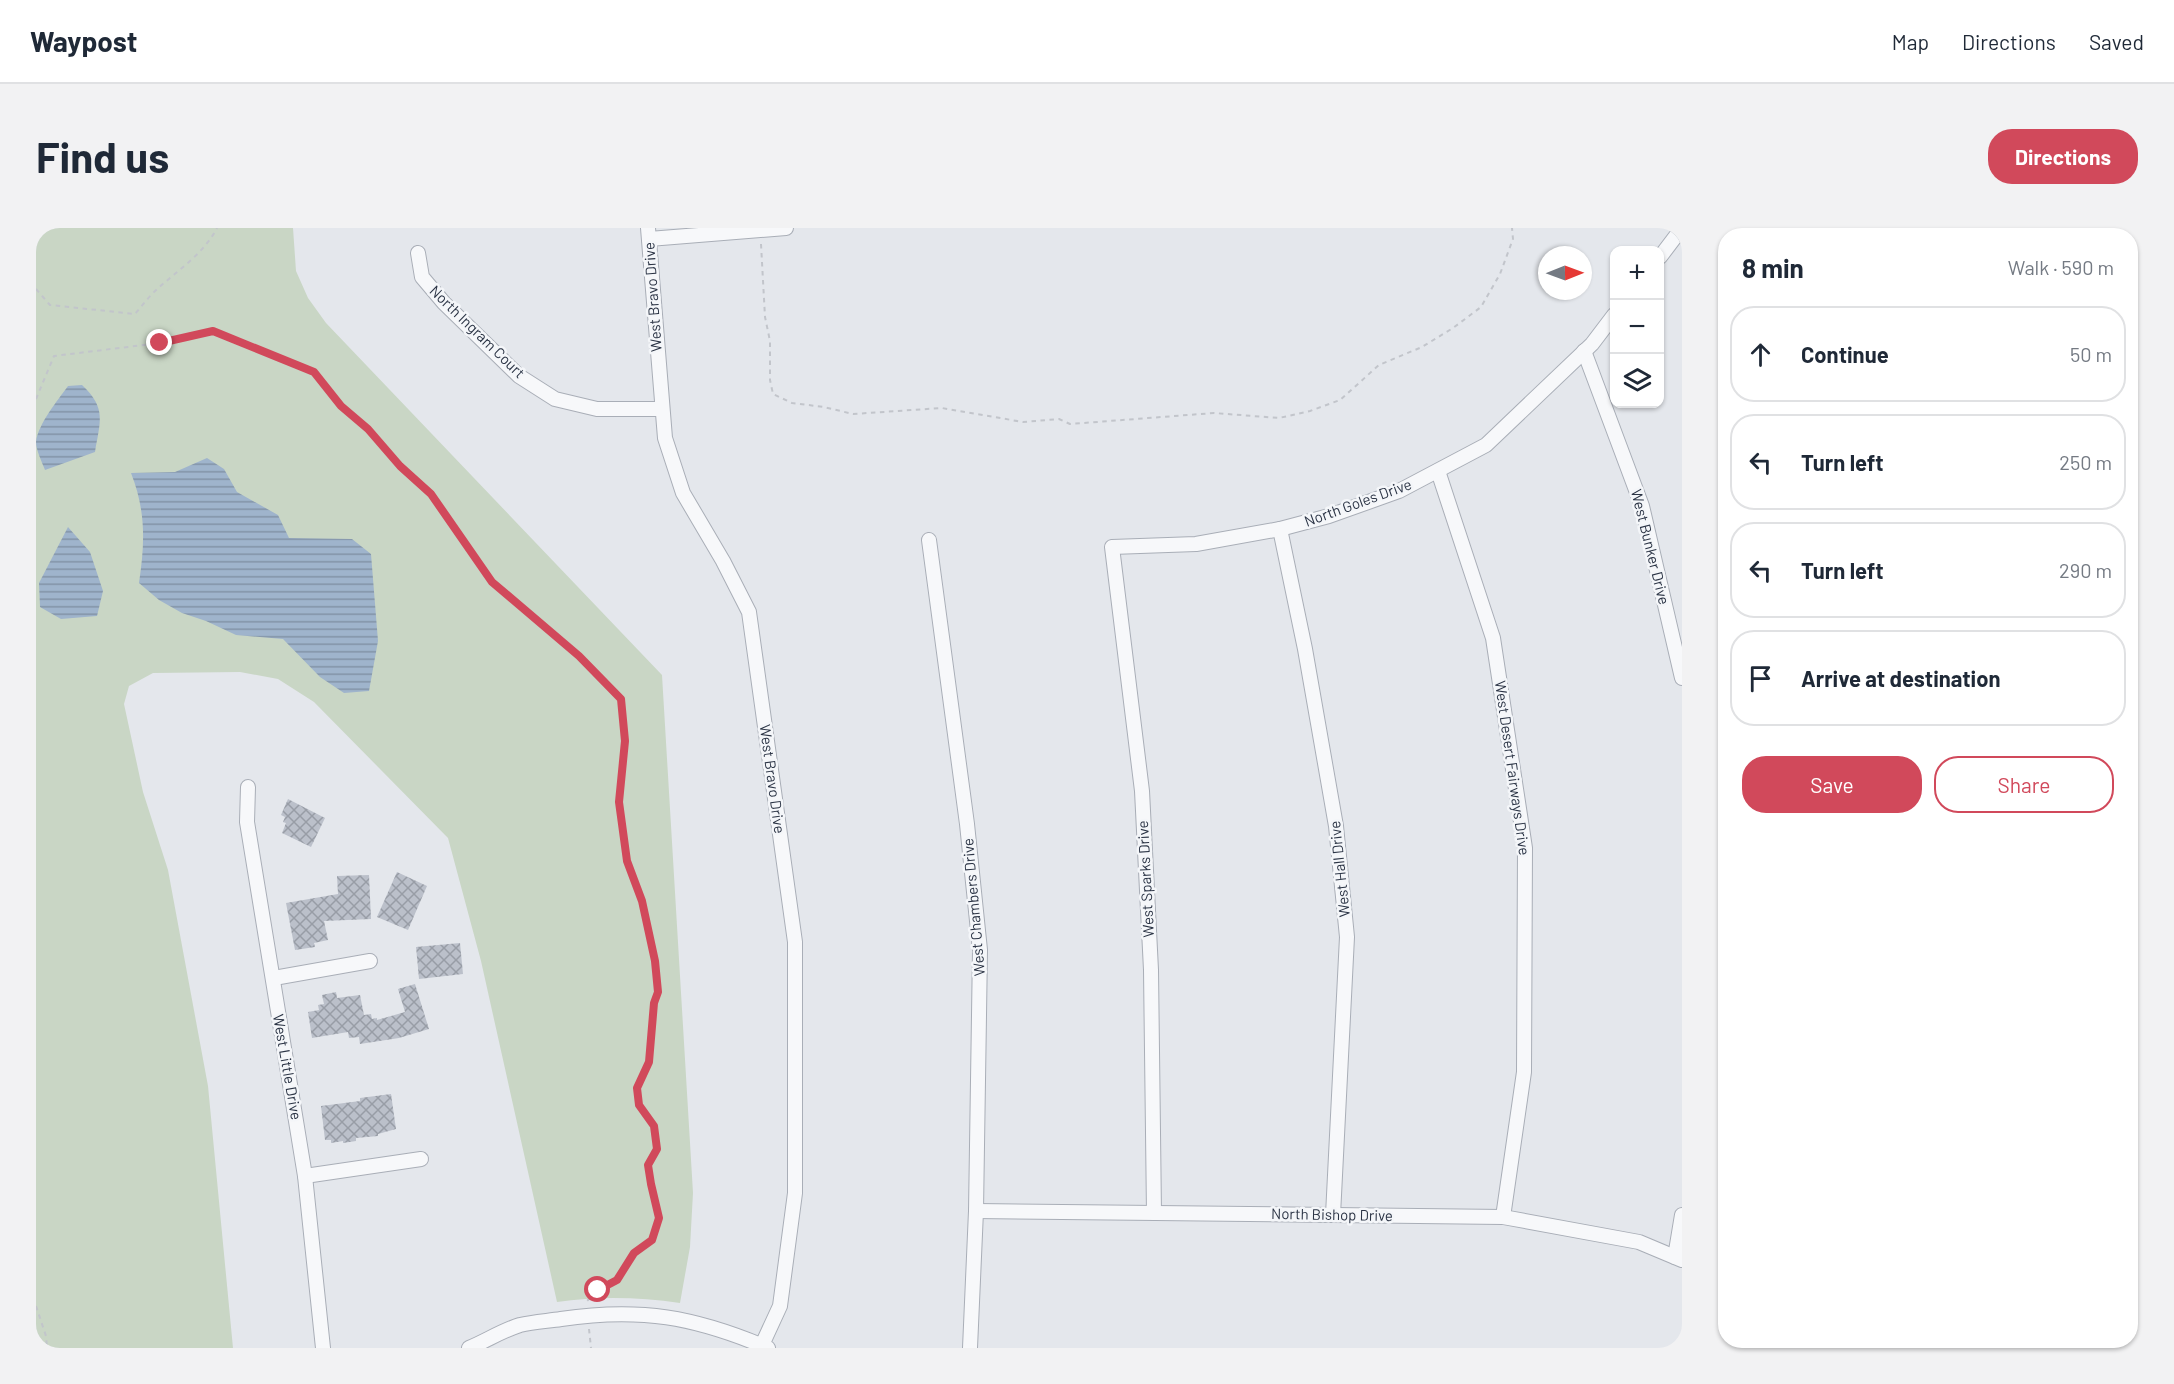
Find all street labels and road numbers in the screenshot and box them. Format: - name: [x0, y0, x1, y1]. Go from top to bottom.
- street label: West Bravo Drive: [639, 242, 665, 352]
- street label: North Ingram Court: [426, 281, 529, 381]
- street label: North Goles Drive: [1302, 474, 1414, 530]
- street label: West Bunker Drive: [1628, 487, 1674, 606]
- street label: West Desert Fairways Drive: [1492, 679, 1534, 856]
- street label: West Bravo Drive: [756, 723, 790, 835]
- street label: West Sparks Drive: [1133, 820, 1157, 938]
- street label: West Hall Drive: [1325, 820, 1353, 918]
- street label: West Chambers Drive: [958, 837, 988, 977]
- street label: West Little Drive: [270, 1013, 306, 1121]
- street label: North Bishop Drive: [1271, 1204, 1393, 1224]

